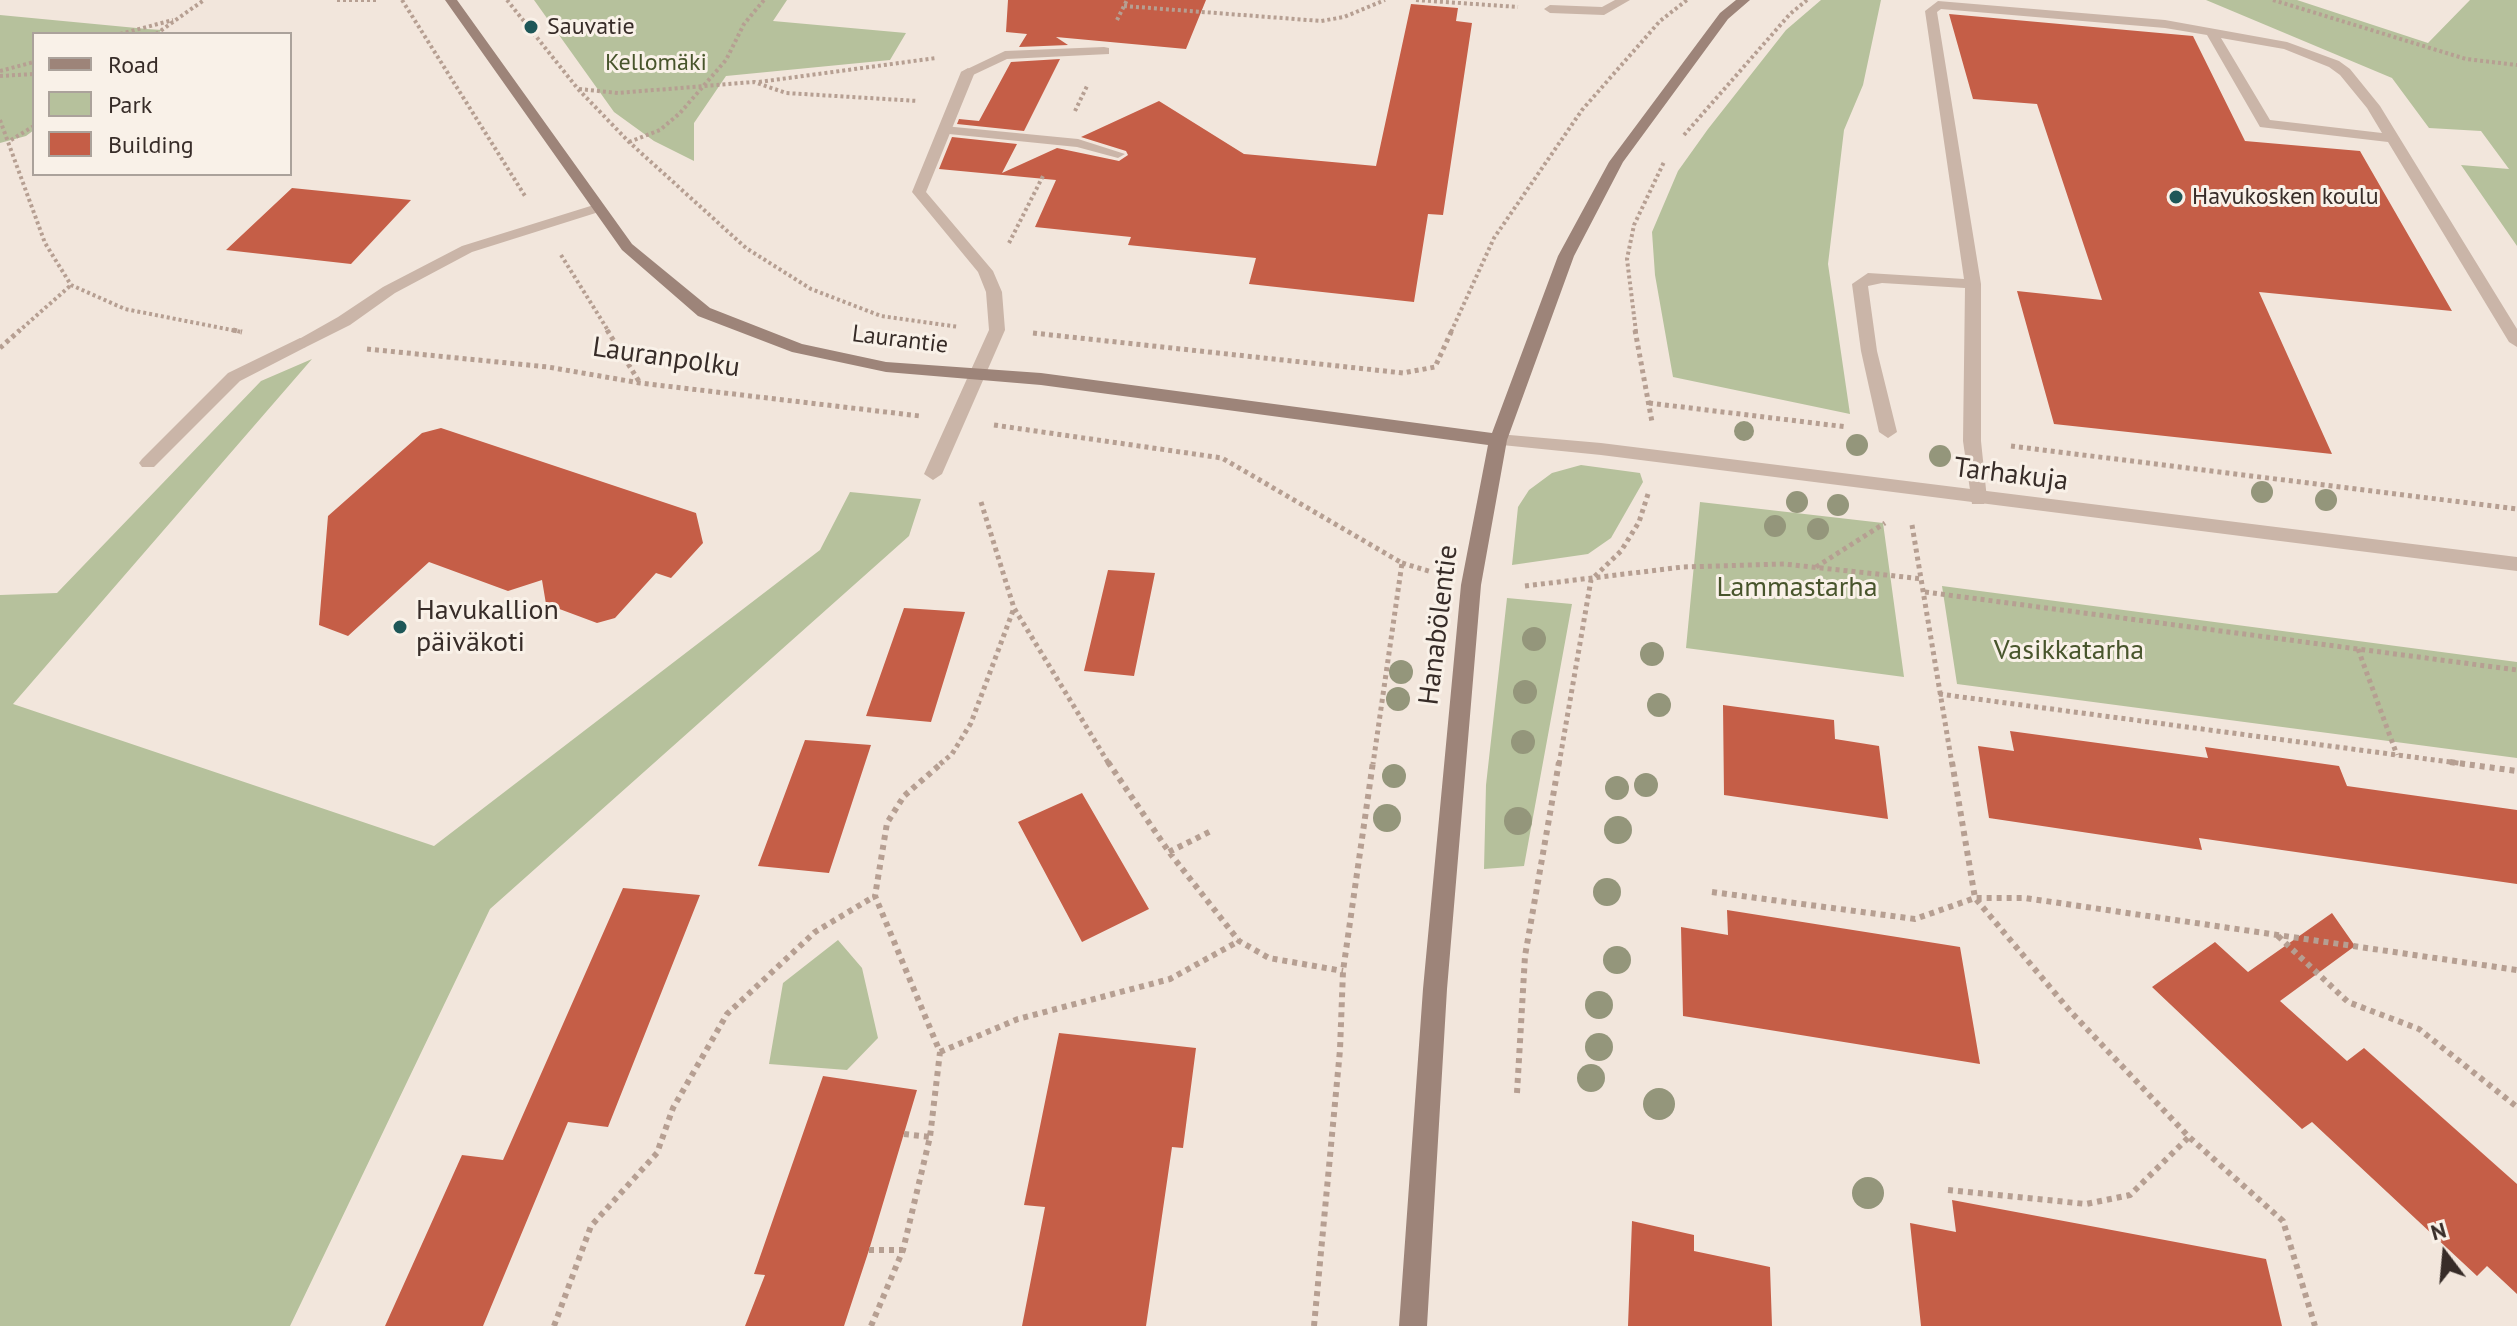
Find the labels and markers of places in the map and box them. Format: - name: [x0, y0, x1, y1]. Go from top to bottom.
- place label: Sauvatie: [547, 13, 635, 41]
- marker: Sauvatie: [522, 18, 540, 36]
- place label: Havukosken koulu: [2192, 183, 2379, 211]
- marker: Havukosken koulu: [2167, 188, 2185, 206]
- place label: Havukallion päiväkoti: [416, 594, 559, 660]
- marker: Havukallion päiväkoti: [391, 618, 409, 636]

